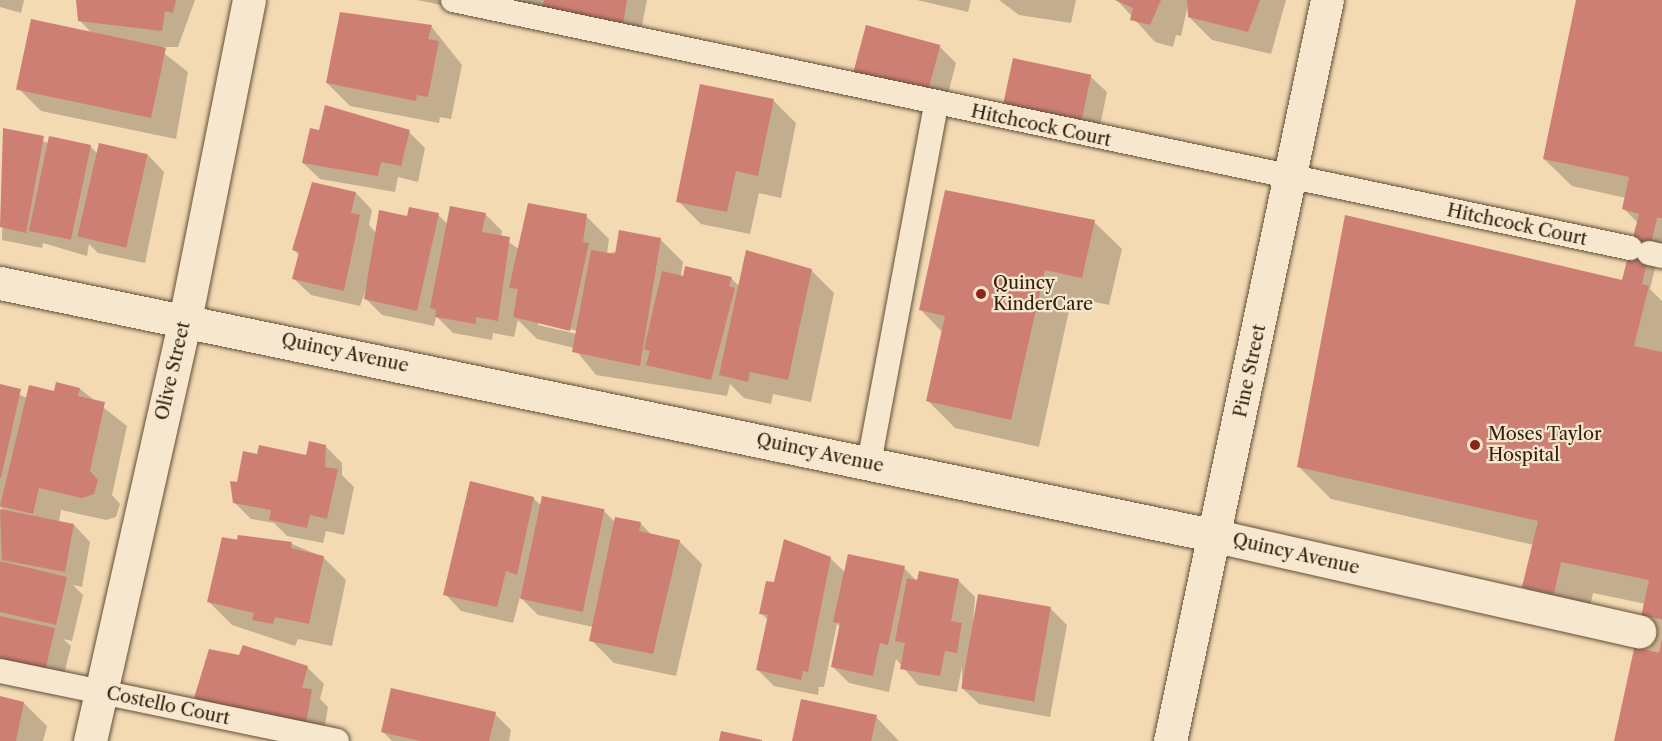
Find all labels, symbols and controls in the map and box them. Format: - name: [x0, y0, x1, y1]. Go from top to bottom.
- street label: Hitchcock Court: [969, 101, 1113, 151]
- street label: Hitchcock Court: [1445, 200, 1589, 250]
- place label: Quincy KinderCare: [993, 273, 1093, 316]
- marker: Quincy KinderCare: [974, 287, 988, 301]
- street label: Olive Street: [151, 320, 195, 422]
- street label: Pine Street: [1230, 323, 1270, 419]
- street label: Quincy Avenue: [279, 329, 411, 377]
- place label: Moses Taylor Hospital: [1488, 424, 1602, 466]
- street label: Quincy Avenue: [754, 429, 886, 477]
- marker: Moses Taylor Hospital: [1466, 436, 1484, 454]
- street label: Quincy Avenue: [1230, 529, 1362, 579]
- street label: Costello Court: [104, 682, 232, 730]

